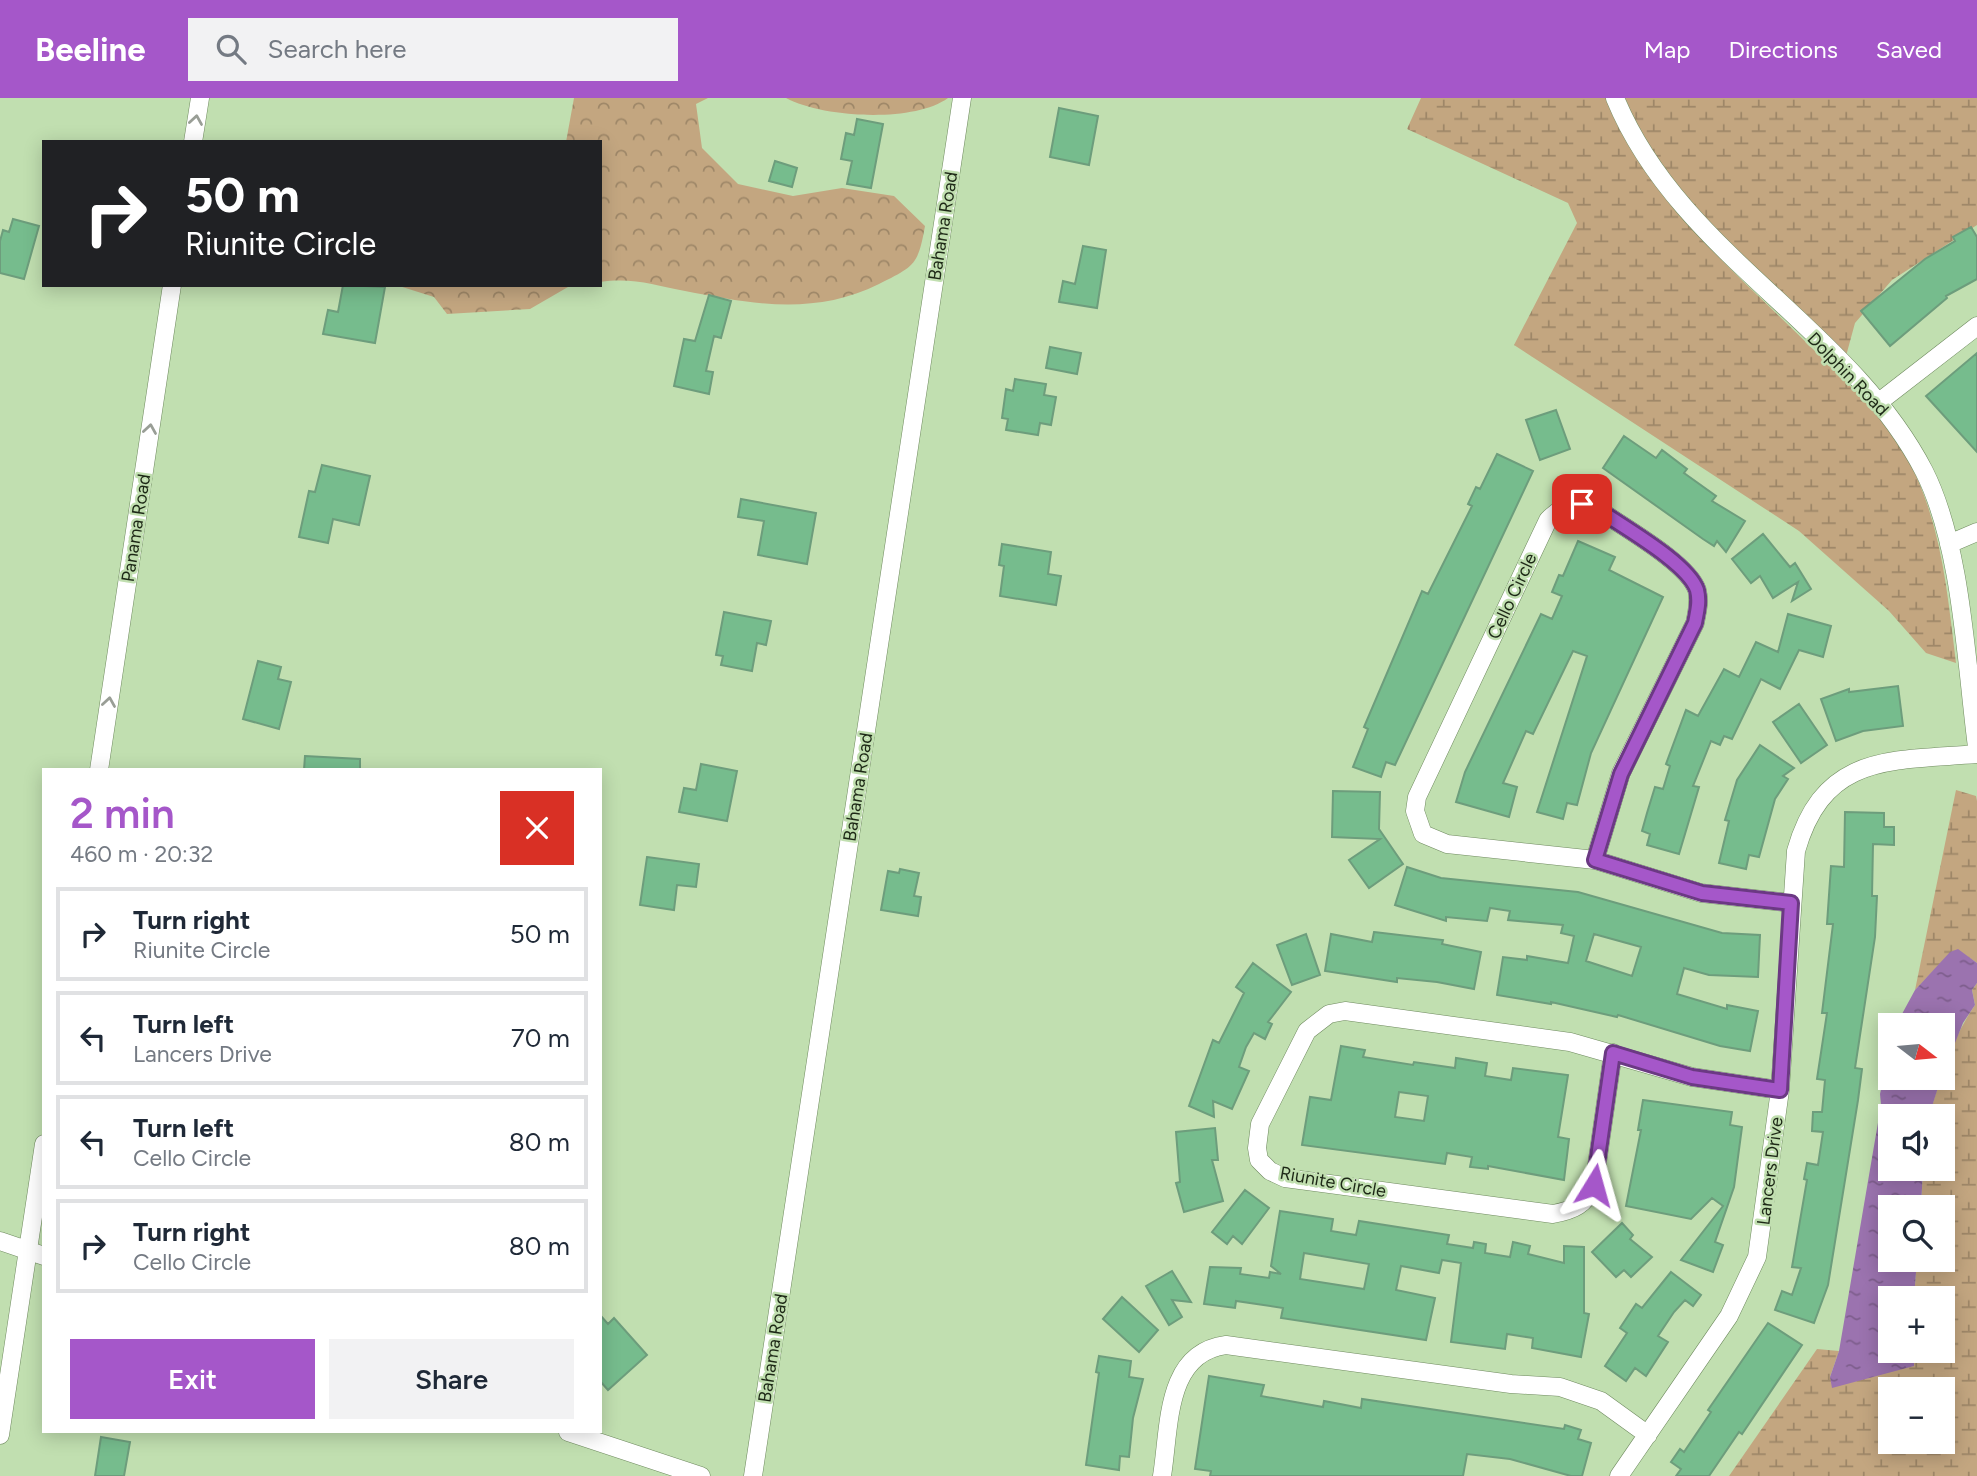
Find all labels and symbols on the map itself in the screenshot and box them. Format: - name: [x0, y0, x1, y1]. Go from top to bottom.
- one-way arrow: [189, 114, 204, 126]
- street label: Bahama Road: [924, 170, 962, 282]
- street label: Dolphin Road: [1803, 328, 1893, 420]
- one-way arrow: [143, 423, 158, 435]
- street label: Panama Road: [117, 472, 155, 584]
- pin: [1552, 474, 1612, 534]
- street label: Cello Circle: [1483, 549, 1542, 643]
- one-way arrow: [102, 697, 117, 708]
- street label: Bahama Road: [839, 731, 877, 843]
- north arrow: [1878, 1013, 1955, 1090]
- street label: Lancers Drive: [1752, 1116, 1788, 1226]
- position arrow: [1557, 1148, 1631, 1222]
- street label: Riunite Circle: [1278, 1162, 1388, 1202]
- street label: Bahama Road: [754, 1292, 792, 1404]

